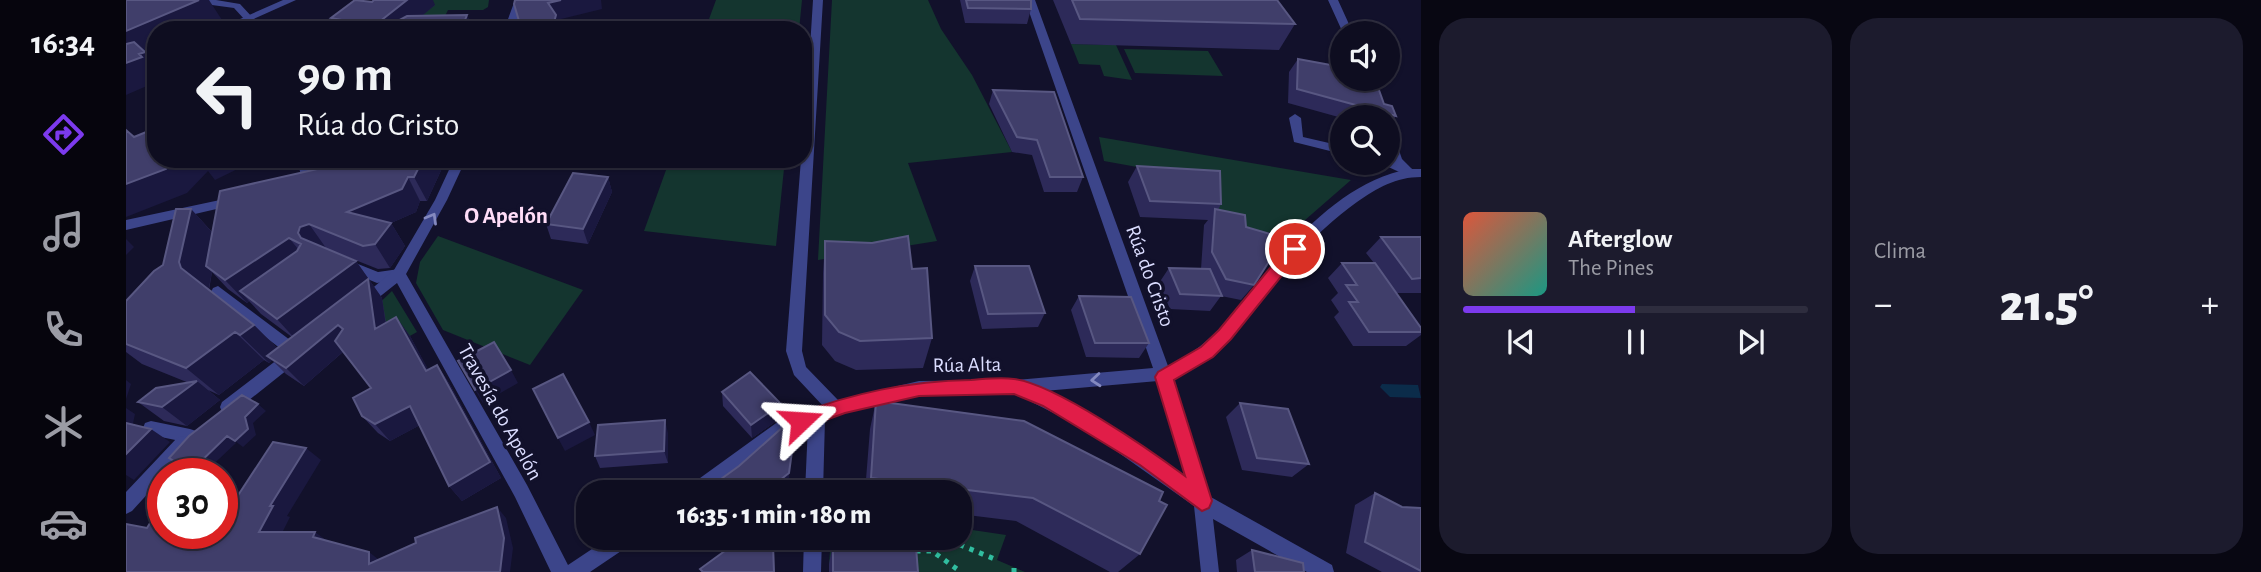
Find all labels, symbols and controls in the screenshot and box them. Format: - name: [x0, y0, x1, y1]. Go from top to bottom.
- map controls: [1330, 21, 1400, 175]
- button: sound: [1330, 21, 1400, 91]
- text: 16:34: [31, 27, 95, 59]
- icon: left: [182, 49, 273, 140]
- text: 90 m: [297, 51, 393, 100]
- button: search: [1330, 105, 1400, 175]
- text: Rúa do Cristo: [297, 109, 459, 141]
- icon: directions: [39, 110, 88, 159]
- district label: O Apelón: [464, 205, 548, 228]
- icon: music: [39, 207, 88, 256]
- one-way arrow: [423, 212, 436, 225]
- pin: [1265, 219, 1325, 279]
- street label: Rúa do Cristo: [1122, 222, 1178, 330]
- text: Afterglow: [1568, 226, 1672, 252]
- icon: arrive: [1276, 230, 1314, 268]
- text: Clima: [1874, 240, 1926, 263]
- text: The Pines: [1568, 257, 1654, 280]
- text: 21.5°: [2000, 278, 2093, 330]
- text: −: [1874, 286, 1892, 324]
- text: +: [2201, 286, 2219, 324]
- icon: phone: [39, 305, 88, 354]
- icon: previous: [1502, 323, 1540, 361]
- icon: pause: [1617, 323, 1655, 361]
- icon: next: [1732, 323, 1770, 361]
- street label: Travesía do Apelón: [454, 340, 546, 484]
- street label: Rúa Alta: [932, 354, 1002, 376]
- one-way arrow: [1090, 372, 1101, 387]
- position arrow: [764, 384, 838, 458]
- icon: climate: [39, 402, 88, 451]
- speed limit sign: 30: [147, 458, 238, 549]
- icon: car: [39, 499, 88, 548]
- text: 16:35 · 1 min · 180 m: [677, 502, 871, 528]

